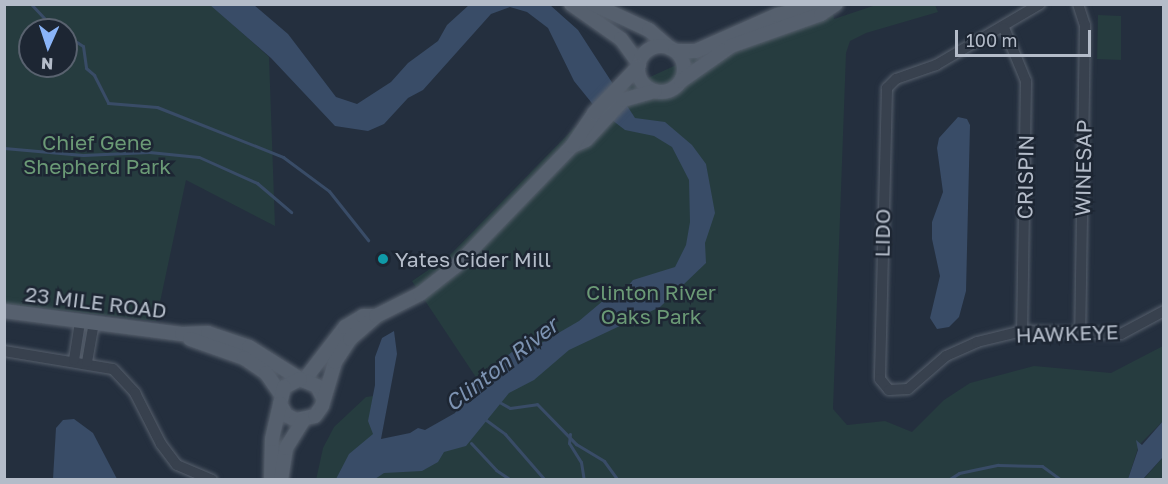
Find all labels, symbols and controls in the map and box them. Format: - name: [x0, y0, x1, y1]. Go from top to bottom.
- north arrow: [18, 18, 78, 78]
- scale bar: [958, 18, 1094, 56]
- text: 100 m: [966, 29, 1017, 51]
- text: N: [41, 54, 54, 74]
- street label: WINESAP: [1070, 119, 1096, 217]
- park label: Chief Gene Shepherd Park: [23, 129, 171, 179]
- street label: CRISPIN: [1012, 134, 1038, 220]
- street label: LIDO: [869, 208, 895, 258]
- place label: Yates Cider Mill: [395, 246, 551, 272]
- marker: Yates Cider Mill: [376, 252, 390, 266]
- park label: Clinton River Oaks Park: [586, 279, 716, 329]
- street label: 23 MILE ROAD: [24, 281, 168, 323]
- water label: Clinton River: [439, 312, 563, 416]
- street label: HAWKEYE: [1015, 319, 1119, 347]

